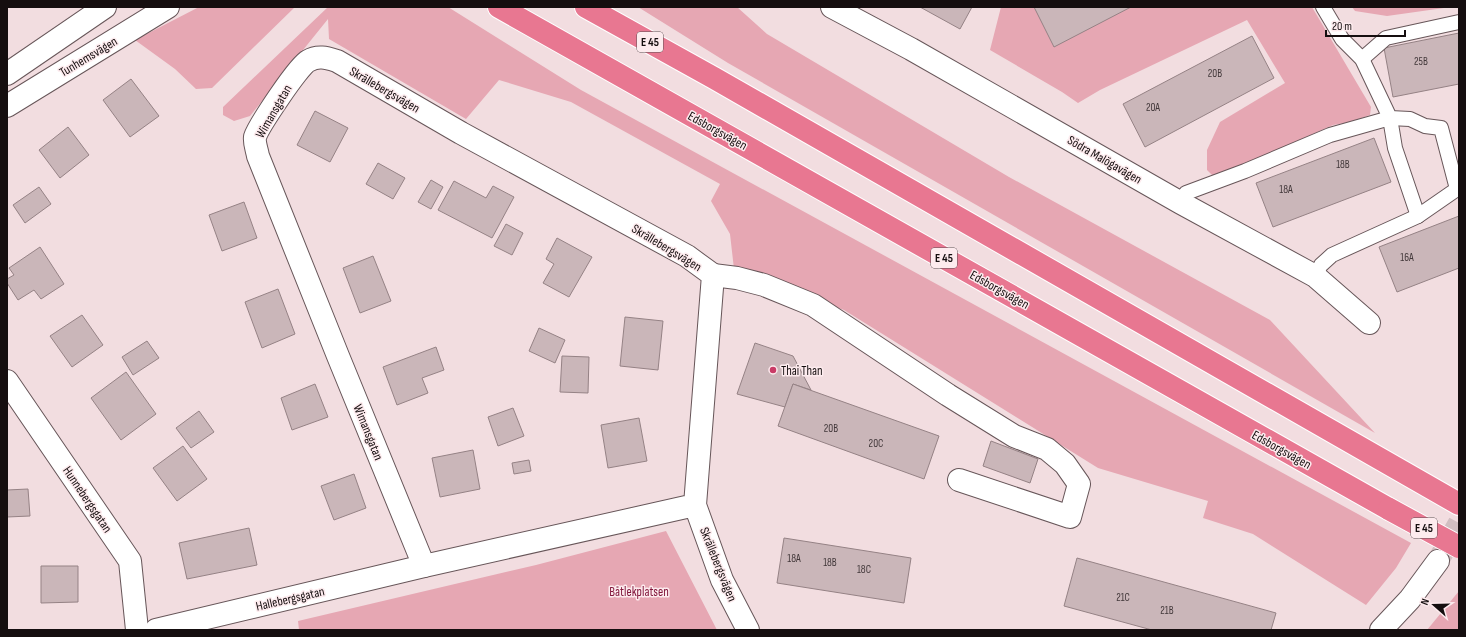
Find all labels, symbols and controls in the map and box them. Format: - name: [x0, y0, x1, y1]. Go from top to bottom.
- scale bar: [1326, 12, 1405, 38]
- text: 20 m: [1332, 19, 1352, 34]
- road number: E 45: [637, 32, 663, 52]
- street label: Tunhemsvägen: [57, 33, 120, 80]
- house number: 25B: [1414, 55, 1428, 68]
- street label: Skrällebergsvägen: [346, 63, 423, 116]
- house number: 20B: [1208, 67, 1222, 80]
- street label: Wimansgatan: [252, 82, 296, 141]
- house number: 20A: [1146, 101, 1160, 114]
- street label: Edsborgsvägen: [685, 108, 750, 154]
- street label: Södra Malögavägen: [1064, 132, 1145, 188]
- house number: 18B: [1336, 158, 1350, 171]
- house number: 18A: [1279, 183, 1293, 196]
- street label: Skrällebergsvägen: [629, 221, 704, 275]
- road number: E 45: [931, 248, 957, 268]
- house number: 16A: [1400, 251, 1414, 264]
- street label: Edsborgsvägen: [967, 267, 1032, 313]
- place label: Thai Than: [781, 363, 823, 379]
- marker: Thai Than: [768, 365, 778, 375]
- street label: Wimansgatan: [350, 402, 387, 463]
- house number: 20B: [824, 422, 838, 435]
- street label: Edsborgsvägen: [1249, 427, 1314, 473]
- house number: 20C: [869, 437, 883, 450]
- street label: Hunnebergsgatan: [59, 463, 115, 536]
- road number: E 45: [1411, 518, 1437, 538]
- street label: Skrällebergsvägen: [696, 525, 740, 604]
- house number: 18A: [787, 552, 801, 565]
- house number: 18B: [823, 556, 837, 569]
- house number: 18C: [857, 563, 871, 576]
- street label: Hallebergsgatan: [254, 583, 326, 615]
- park label: Båtlekplatsen: [609, 584, 669, 600]
- north arrow: [1414, 585, 1454, 625]
- house number: 21C: [1116, 591, 1130, 604]
- text: N: [1418, 597, 1432, 607]
- house number: 21B: [1160, 604, 1174, 617]

